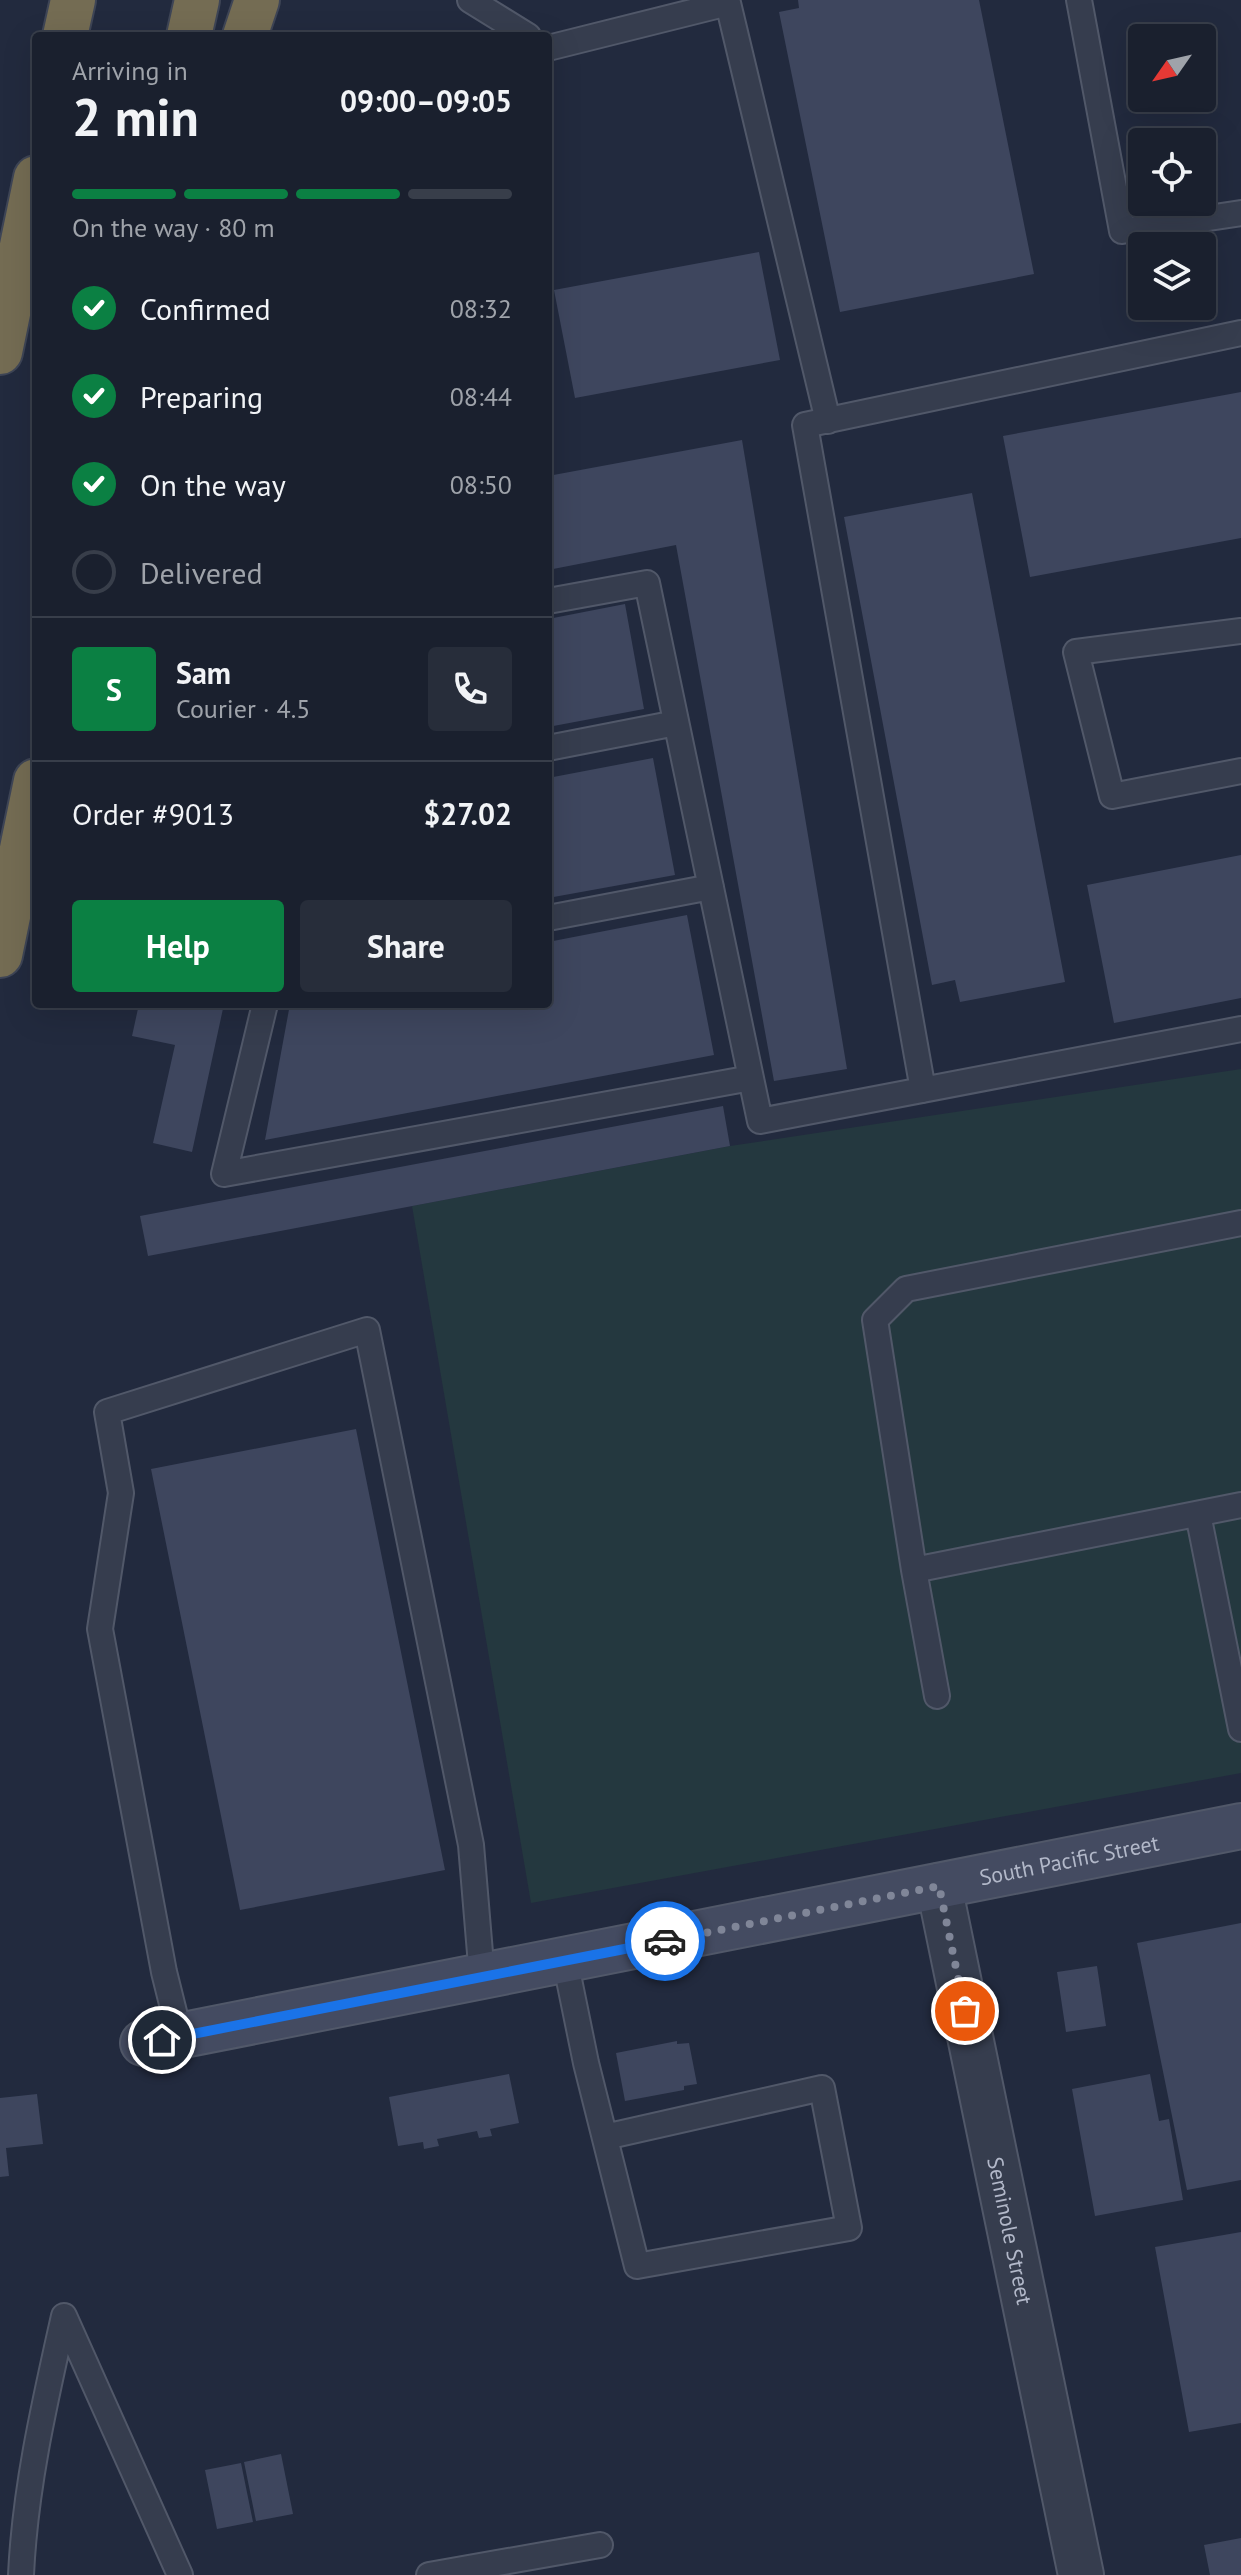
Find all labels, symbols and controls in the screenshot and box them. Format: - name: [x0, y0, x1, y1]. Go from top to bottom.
- north arrow: [1128, 24, 1216, 112]
- map controls: [1128, 24, 1216, 320]
- text: Arriving in: [72, 54, 188, 87]
- text: 09:00–09:05: [340, 81, 512, 120]
- text: 2 min: [72, 83, 199, 150]
- button: locate: [1128, 128, 1216, 216]
- text: On the way · 80 m: [72, 211, 275, 244]
- button: layers: [1128, 232, 1216, 320]
- icon: check: [72, 286, 116, 330]
- text: Confirmed: [140, 289, 271, 328]
- text: 08:32: [450, 292, 512, 325]
- icon: check: [72, 374, 116, 418]
- text: Preparing: [140, 377, 263, 416]
- text: 08:44: [450, 380, 512, 413]
- icon: check: [72, 462, 116, 506]
- text: On the way: [140, 465, 286, 504]
- text: 08:50: [450, 468, 512, 501]
- text: Delivered: [140, 553, 263, 592]
- button: phone: [428, 647, 512, 731]
- text: Sam: [176, 653, 231, 692]
- text: S: [106, 670, 122, 709]
- text: Courier · 4.5: [176, 692, 310, 725]
- text: Order #9013: [72, 794, 234, 833]
- text: $27.02: [423, 794, 512, 833]
- button: Help: [72, 900, 284, 992]
- button: Share: [300, 900, 512, 992]
- street label: South Pacific Street: [977, 1828, 1162, 1891]
- courier: [625, 1901, 705, 1981]
- icon: car: [643, 1919, 687, 1963]
- pin: [931, 1977, 999, 2045]
- icon: bag: [943, 1989, 987, 2033]
- pin: [128, 2006, 196, 2074]
- icon: home: [140, 2018, 184, 2062]
- street label: Seminole Street: [981, 2154, 1039, 2308]

